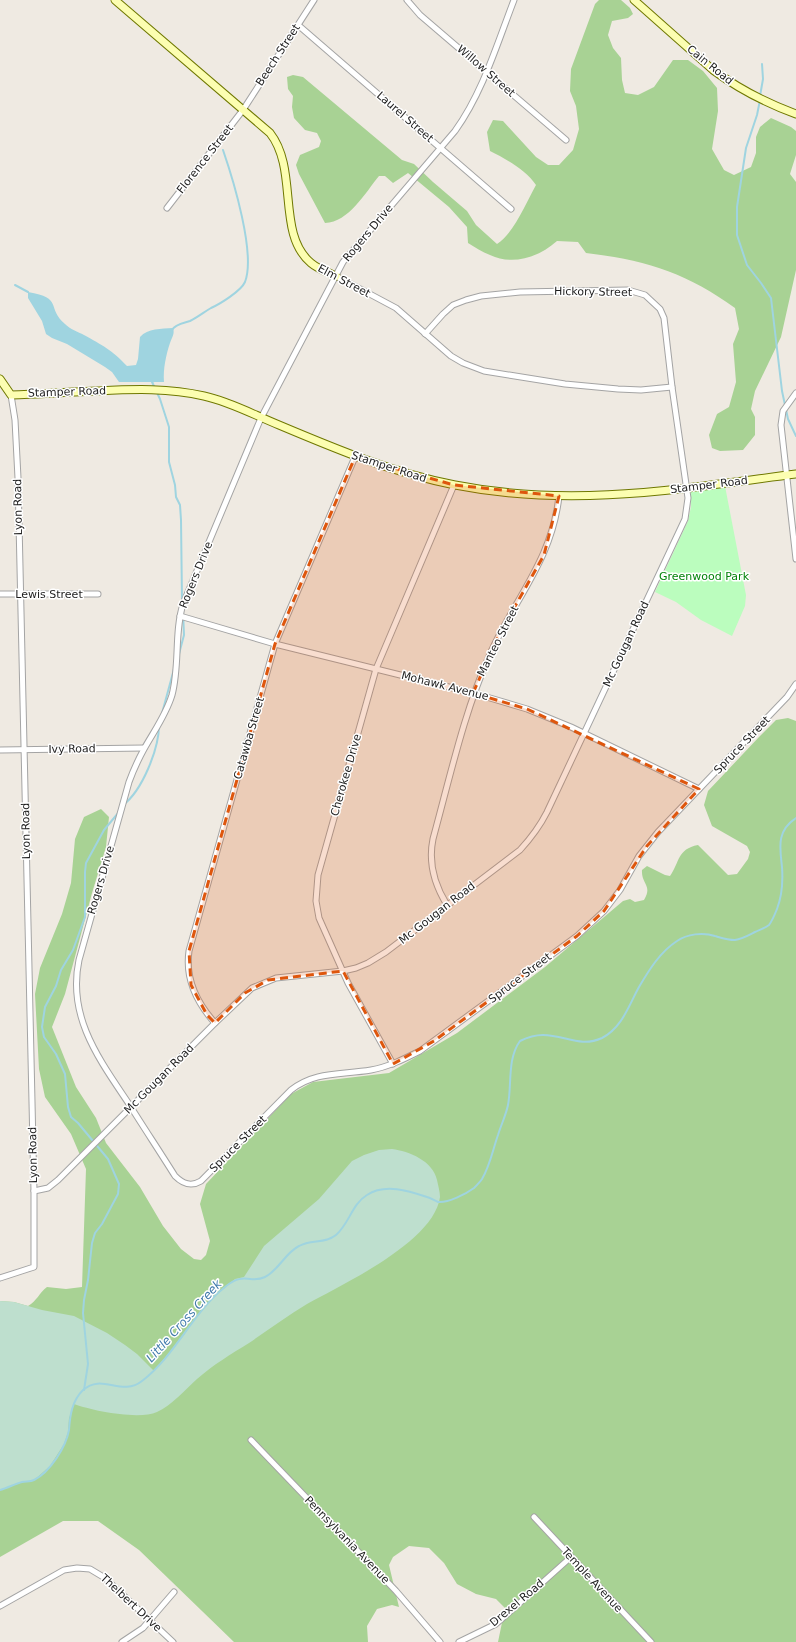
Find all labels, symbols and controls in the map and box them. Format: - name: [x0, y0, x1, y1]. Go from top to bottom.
- street label: Beech Street: [253, 21, 303, 88]
- street label: Willow Street: [454, 42, 518, 100]
- street label: Cain Road: [684, 42, 736, 88]
- street label: Laurel Street: [374, 89, 437, 146]
- street label: Florence Street: [174, 121, 236, 196]
- street label: Rogers Drive: [340, 202, 396, 264]
- street label: Elm Street: [315, 262, 373, 301]
- street label: Hickory Street: [554, 285, 633, 299]
- street label: Stamper Road: [28, 384, 106, 400]
- street label: Stamper Road: [350, 449, 428, 485]
- street label: Stamper Road: [669, 474, 749, 496]
- street label: Lyon Road: [11, 479, 25, 535]
- street label: Rogers Drive: [177, 540, 215, 610]
- park label: Greenwood Park: [659, 570, 750, 583]
- street label: Lewis Street: [15, 588, 83, 601]
- street label: Mc Gougan Road: [600, 599, 652, 689]
- street label: Manteo Street: [475, 603, 522, 679]
- street label: Mohawk Avenue: [400, 669, 490, 703]
- street label: Catawba Street: [231, 695, 267, 781]
- street label: Spruce Street: [711, 713, 773, 777]
- street label: Cherokee Drive: [328, 732, 364, 818]
- street label: Ivy Road: [48, 742, 96, 756]
- street label: Lyon Road: [19, 803, 33, 859]
- street label: Rogers Drive: [85, 844, 117, 916]
- street label: Mc Gougan Road: [396, 879, 478, 947]
- street label: Spruce Street: [486, 950, 554, 1006]
- street label: Mc Gougan Road: [122, 1042, 196, 1116]
- street label: Spruce Street: [207, 1112, 270, 1175]
- street label: Lyon Road: [26, 1127, 40, 1183]
- water label: Little Cross Creek: [143, 1276, 225, 1365]
- street label: Pennsylvania Avenue: [302, 1494, 392, 1587]
- street label: Temple Avenue: [558, 1544, 625, 1615]
- street label: Thelbert Drive: [97, 1571, 164, 1635]
- street label: Drexel Road: [487, 1577, 547, 1629]

